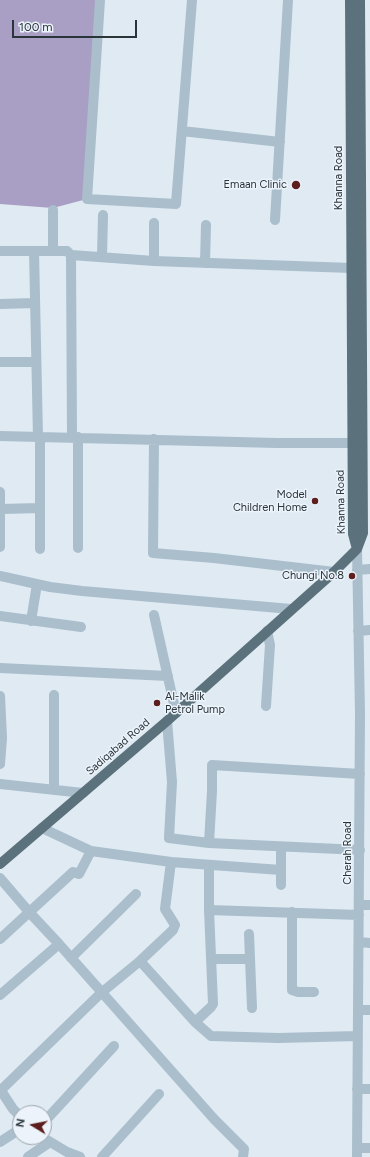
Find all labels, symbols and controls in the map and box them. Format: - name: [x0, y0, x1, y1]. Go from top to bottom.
- scale bar: [14, 12, 139, 38]
- text: 100 m: [19, 20, 53, 34]
- street label: Khanna Road: [332, 146, 346, 210]
- place label: Emaan Clinic: [224, 178, 287, 192]
- marker: Emaan Clinic: [290, 179, 302, 191]
- street label: Khanna Road: [334, 470, 348, 534]
- place label: Model Children Home: [233, 488, 307, 514]
- marker: Model Children Home: [310, 496, 320, 506]
- place label: Chungi No.8: [282, 569, 344, 583]
- marker: Chungi No.8: [347, 571, 357, 581]
- place label: Al-Malik Petrol Pump: [165, 690, 225, 716]
- marker: Al-Malik Petrol Pump: [152, 698, 162, 708]
- street label: Sadiqabad Road: [84, 716, 152, 778]
- street label: Cherah Road: [341, 821, 355, 885]
- north arrow: [12, 1105, 52, 1145]
- text: N: [14, 1118, 28, 1128]

